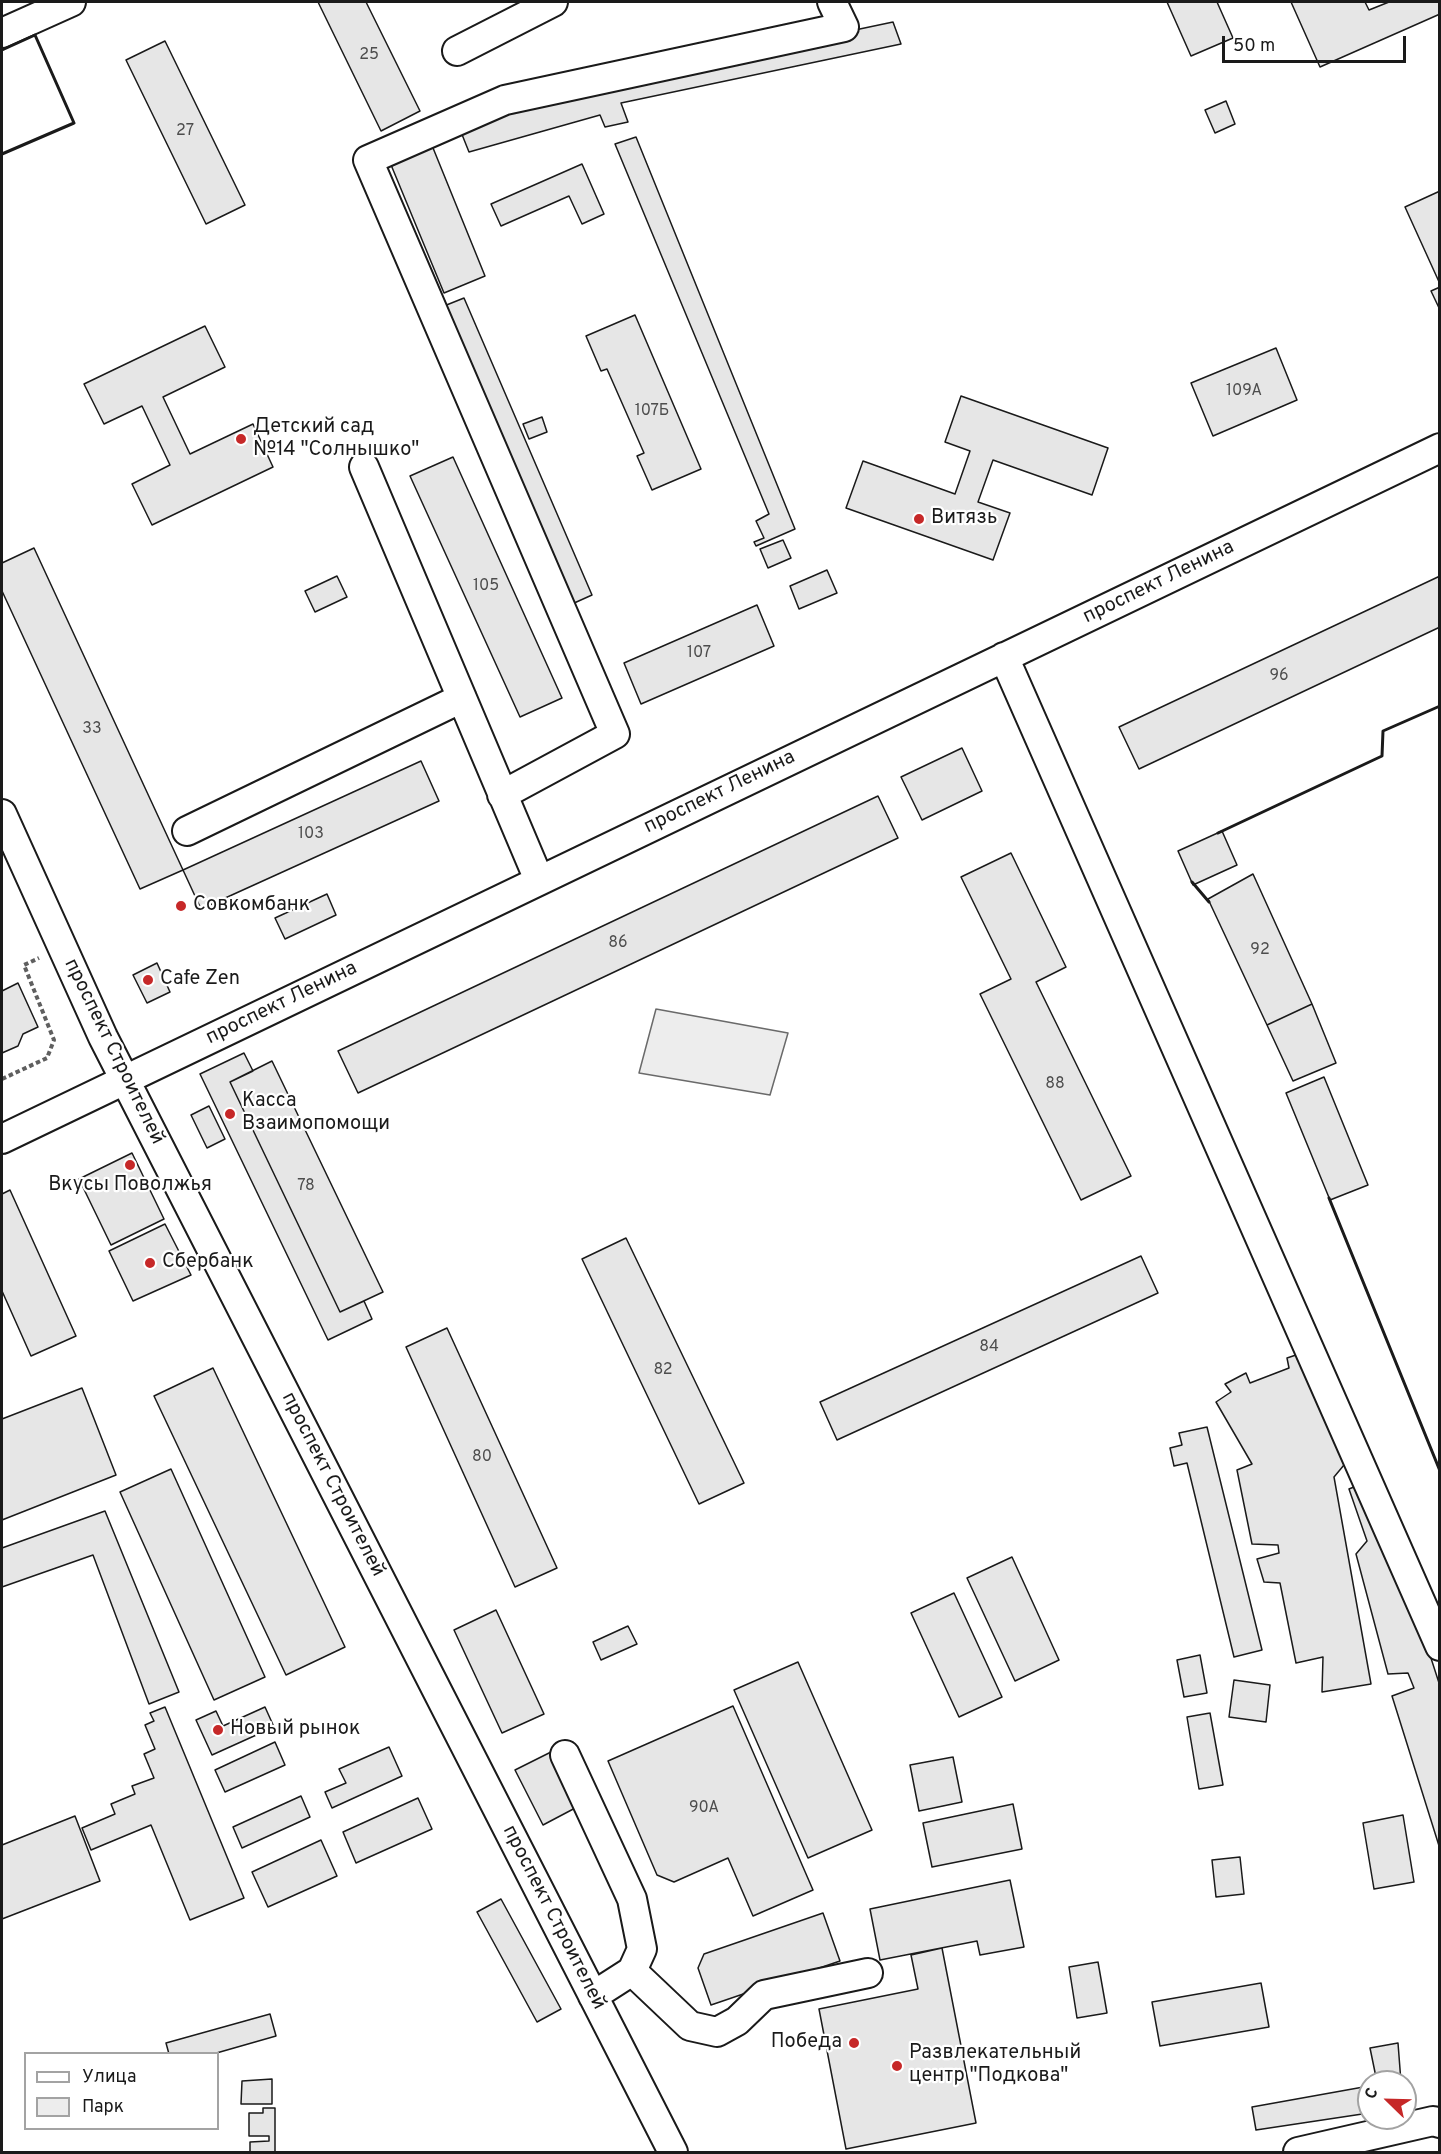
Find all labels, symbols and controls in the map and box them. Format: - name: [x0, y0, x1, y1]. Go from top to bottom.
- scale bar: [1225, 24, 1410, 62]
- text: 50 m: [1233, 35, 1275, 58]
- house number: 25: [359, 46, 379, 66]
- house number: 27: [176, 122, 194, 142]
- house number: 109А: [1226, 382, 1262, 402]
- house number: 107Б: [635, 402, 669, 422]
- place label: Детский сад №14 "Солнышко": [253, 416, 419, 463]
- marker: Детский сад №14 "Солнышко": [234, 432, 248, 446]
- place label: Витязь: [931, 507, 997, 531]
- marker: Витязь: [912, 512, 926, 526]
- street label: проспект Ленина: [1080, 536, 1238, 630]
- house number: 105: [473, 577, 499, 597]
- house number: 107: [687, 644, 711, 664]
- house number: 96: [1269, 667, 1289, 687]
- house number: 33: [82, 720, 102, 740]
- street label: проспект Ленина: [641, 746, 799, 840]
- house number: 103: [298, 825, 324, 845]
- place label: Совкомбанк: [193, 894, 310, 918]
- marker: Совкомбанк: [174, 899, 188, 913]
- house number: 86: [608, 934, 628, 954]
- house number: 92: [1250, 941, 1270, 961]
- street label: проспект Строителей: [58, 955, 168, 1149]
- street label: проспект Ленина: [203, 957, 361, 1051]
- place label: Cafe Zen: [160, 968, 240, 992]
- marker: Cafe Zen: [141, 973, 155, 987]
- house number: 88: [1045, 1075, 1065, 1095]
- place label: Касса Взаимопомощи: [242, 1090, 390, 1137]
- marker: Касса Взаимопомощи: [223, 1107, 237, 1121]
- marker: Вкусы Поволжья: [123, 1158, 137, 1172]
- place label: Вкусы Поволжья: [48, 1174, 212, 1198]
- house number: 78: [297, 1177, 315, 1197]
- place label: Сбербанк: [162, 1251, 254, 1275]
- marker: Сбербанк: [143, 1256, 157, 1270]
- house number: 84: [979, 1338, 999, 1358]
- house number: 82: [653, 1361, 673, 1381]
- street label: проспект Строителей: [275, 1389, 389, 1581]
- house number: 80: [472, 1448, 492, 1468]
- place label: Новый рынок: [230, 1718, 361, 1742]
- marker: Новый рынок: [211, 1723, 225, 1737]
- house number: 90А: [689, 1799, 719, 1819]
- street label: проспект Строителей: [496, 1822, 610, 2014]
- place label: Победа: [771, 2031, 842, 2055]
- marker: Победа: [847, 2036, 861, 2050]
- place label: Развлекательный центр "Подкова": [909, 2042, 1081, 2089]
- legend: [24, 2052, 219, 2130]
- marker: Развлекательный центр "Подкова": [890, 2059, 904, 2073]
- text: Улица: [82, 2066, 136, 2089]
- north arrow: [1357, 2070, 1417, 2130]
- text: С: [1361, 2085, 1383, 2102]
- text: Парк: [82, 2096, 124, 2119]

